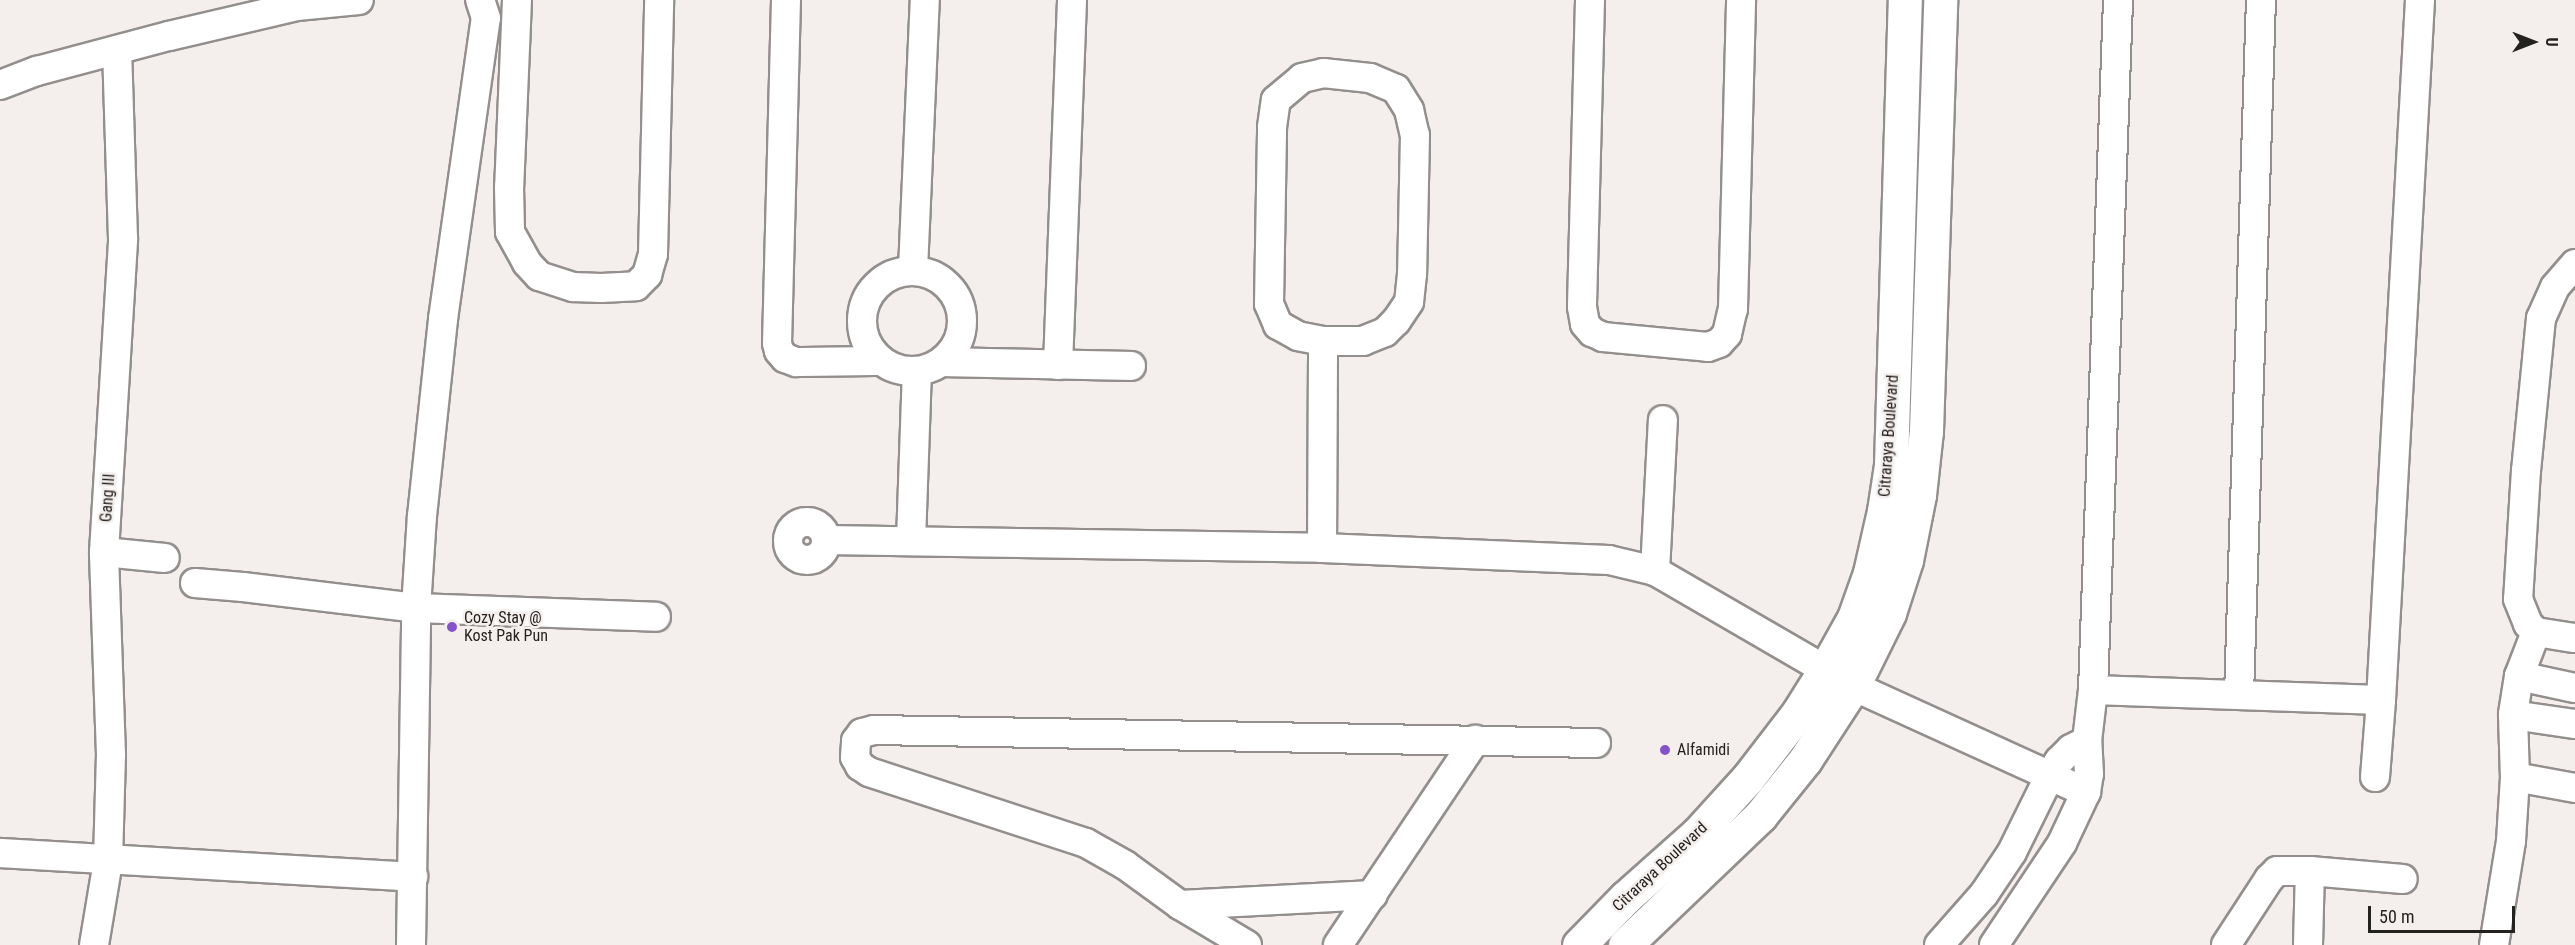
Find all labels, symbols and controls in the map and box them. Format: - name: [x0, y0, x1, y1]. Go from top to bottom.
- north arrow: [2503, 12, 2563, 72]
- text: U: [2542, 37, 2561, 47]
- street label: Citraraya Boulevard: [1875, 374, 1903, 498]
- street label: Gang III: [97, 473, 119, 523]
- place label: Cozy Stay @ Kost Pak Pun: [464, 608, 548, 646]
- marker: Cozy Stay @ Kost Pak Pun: [445, 620, 459, 634]
- place label: Alfamidi: [1677, 740, 1730, 760]
- marker: Alfamidi: [1658, 743, 1672, 757]
- street label: Citraraya Boulevard: [1609, 818, 1711, 916]
- scale bar: [2371, 894, 2518, 932]
- text: 50 m: [2379, 906, 2414, 927]

